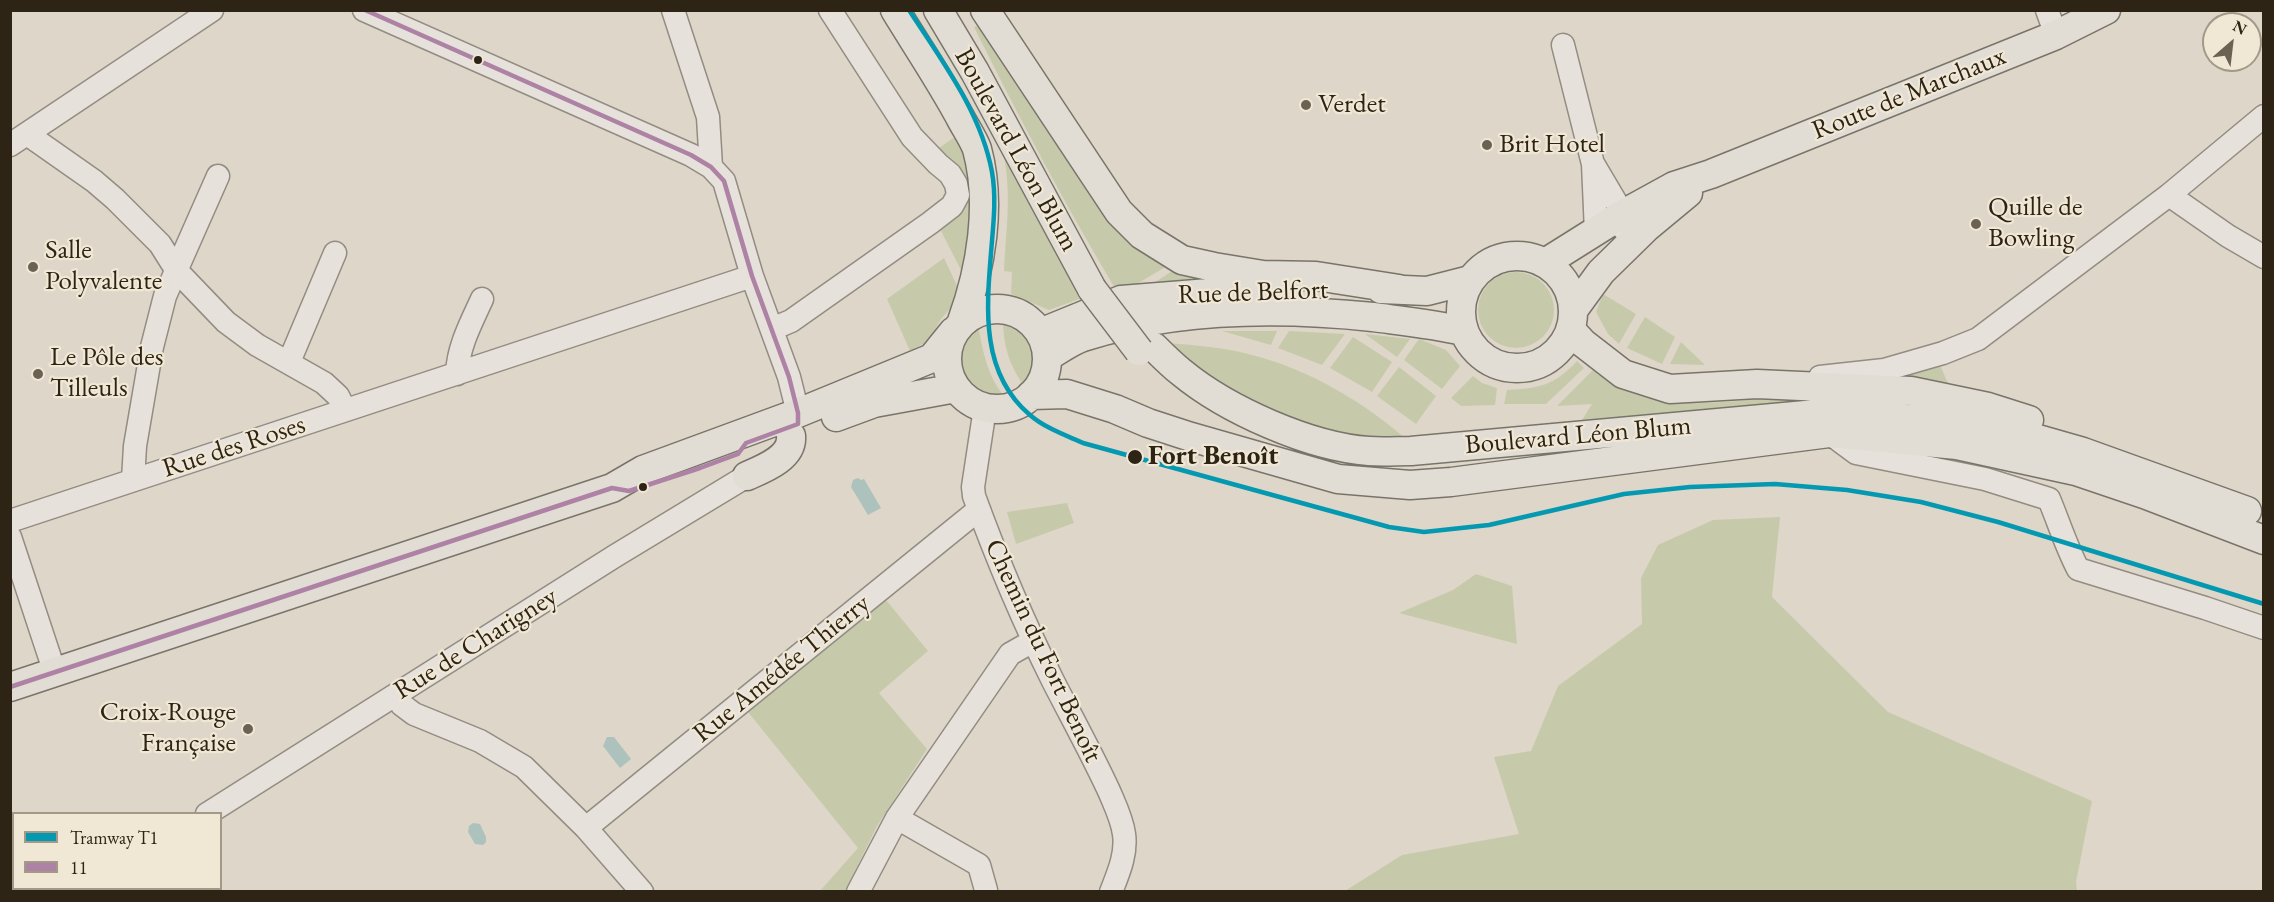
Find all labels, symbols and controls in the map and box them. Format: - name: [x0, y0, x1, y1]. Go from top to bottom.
- north arrow: [2202, 12, 2262, 72]
- text: N: [2229, 15, 2250, 40]
- street label: Route de Marchaux: [1807, 40, 2011, 148]
- street label: Boulevard Léon Blum: [947, 43, 1085, 257]
- unlabelled marker: [472, 54, 484, 66]
- place label: Verdet: [1318, 89, 1386, 121]
- marker: Verdet: [1299, 98, 1313, 112]
- place label: Brit Hotel: [1499, 129, 1605, 161]
- marker: Brit Hotel: [1480, 138, 1494, 152]
- place label: Quille de Bowling: [1988, 192, 2083, 255]
- marker: Quille de Bowling: [1969, 217, 1983, 231]
- place label: Salle Polyvalente: [45, 235, 162, 298]
- marker: Salle Polyvalente: [26, 260, 40, 274]
- street label: Rue de Belfort: [1177, 274, 1329, 312]
- place label: Le Pôle des Tilleuls: [50, 342, 164, 405]
- marker: Le Pôle des Tilleuls: [31, 367, 45, 381]
- street label: Rue des Roses: [158, 409, 310, 485]
- street label: Boulevard Léon Blum: [1463, 410, 1693, 462]
- place label: Fort Benoît: [1148, 441, 1278, 473]
- marker: Fort Benoît: [1126, 448, 1144, 466]
- unlabelled marker: [637, 481, 649, 493]
- street label: Chemin du Fort Benoît: [977, 534, 1109, 768]
- street label: Rue de Charigney: [388, 581, 564, 707]
- street label: Rue Amédée Thierry: [687, 588, 877, 750]
- place label: Croix-Rouge Française: [100, 697, 236, 760]
- marker: Croix-Rouge Française: [241, 722, 255, 736]
- legend: [12, 812, 222, 890]
- text: Tramway T1: [70, 826, 158, 849]
- text: 11: [70, 856, 87, 879]

